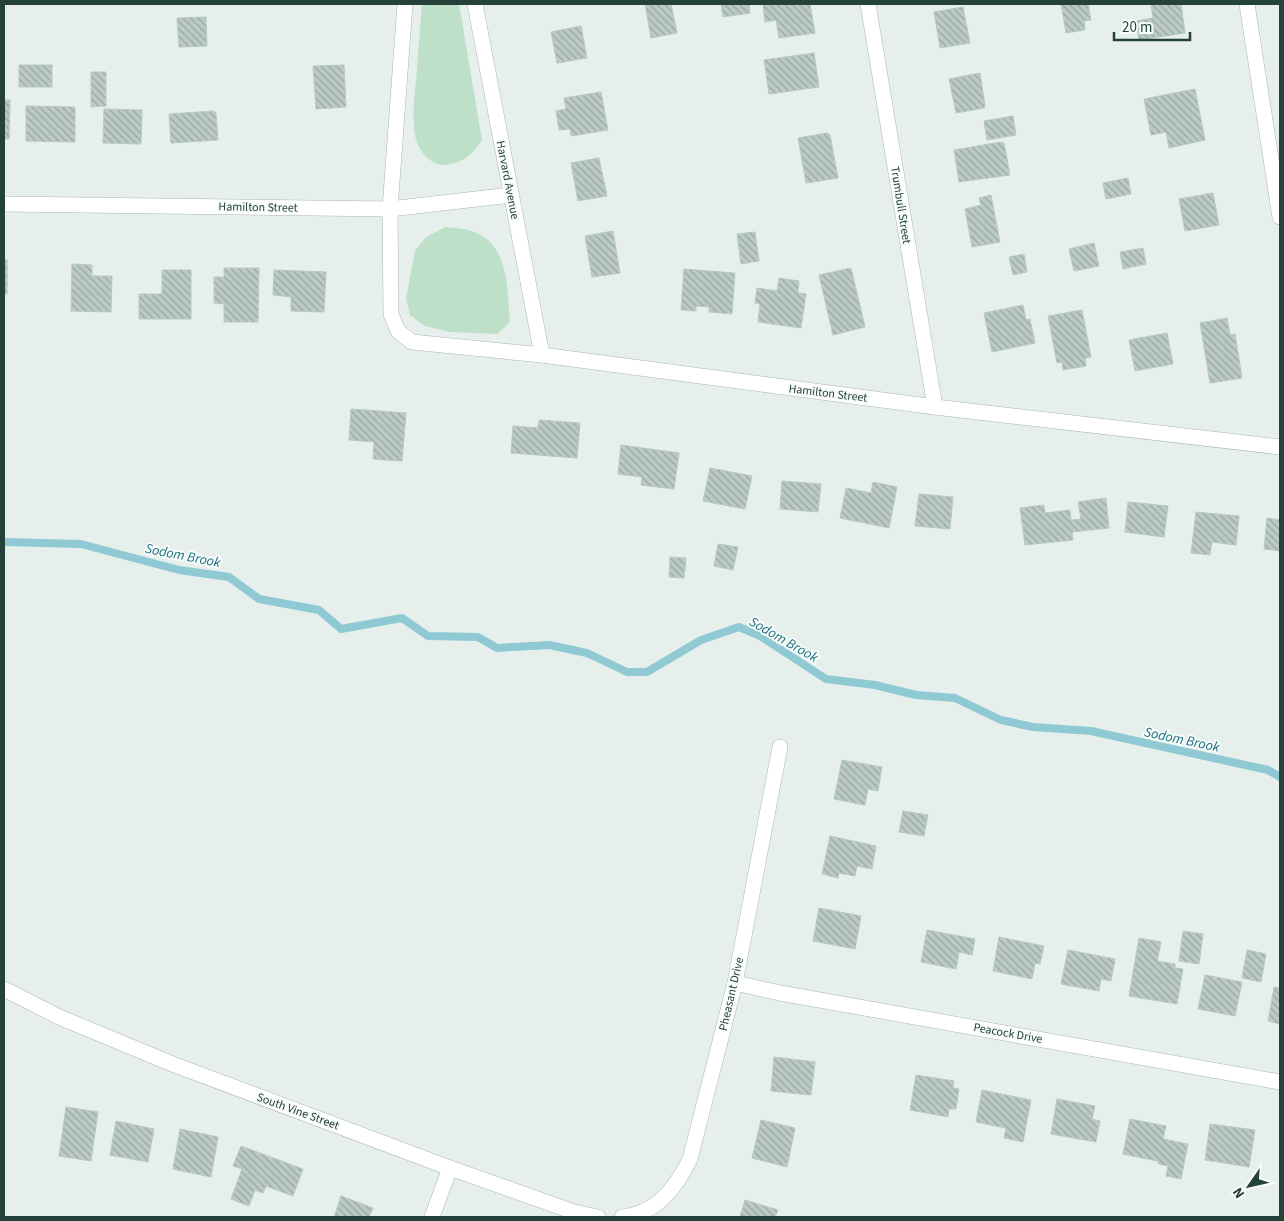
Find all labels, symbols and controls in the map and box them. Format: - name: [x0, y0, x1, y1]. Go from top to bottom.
- scale bar: [1114, 10, 1190, 42]
- text: 20 m: [1122, 17, 1152, 38]
- street label: Harvard Avenue: [492, 139, 523, 221]
- street label: Trumbull Street: [886, 165, 915, 245]
- street label: Hamilton Street: [218, 198, 298, 217]
- street label: Hamilton Street: [788, 380, 868, 407]
- water label: Sodom Brook: [143, 539, 223, 573]
- water label: Sodom Brook: [745, 612, 822, 668]
- water label: Sodom Brook: [1142, 722, 1222, 758]
- street label: Pheasant Drive: [715, 955, 748, 1033]
- street label: Peacock Drive: [972, 1019, 1044, 1048]
- street label: South Vine Street: [254, 1089, 341, 1134]
- north arrow: [1224, 1161, 1274, 1211]
- text: N: [1228, 1183, 1250, 1202]

